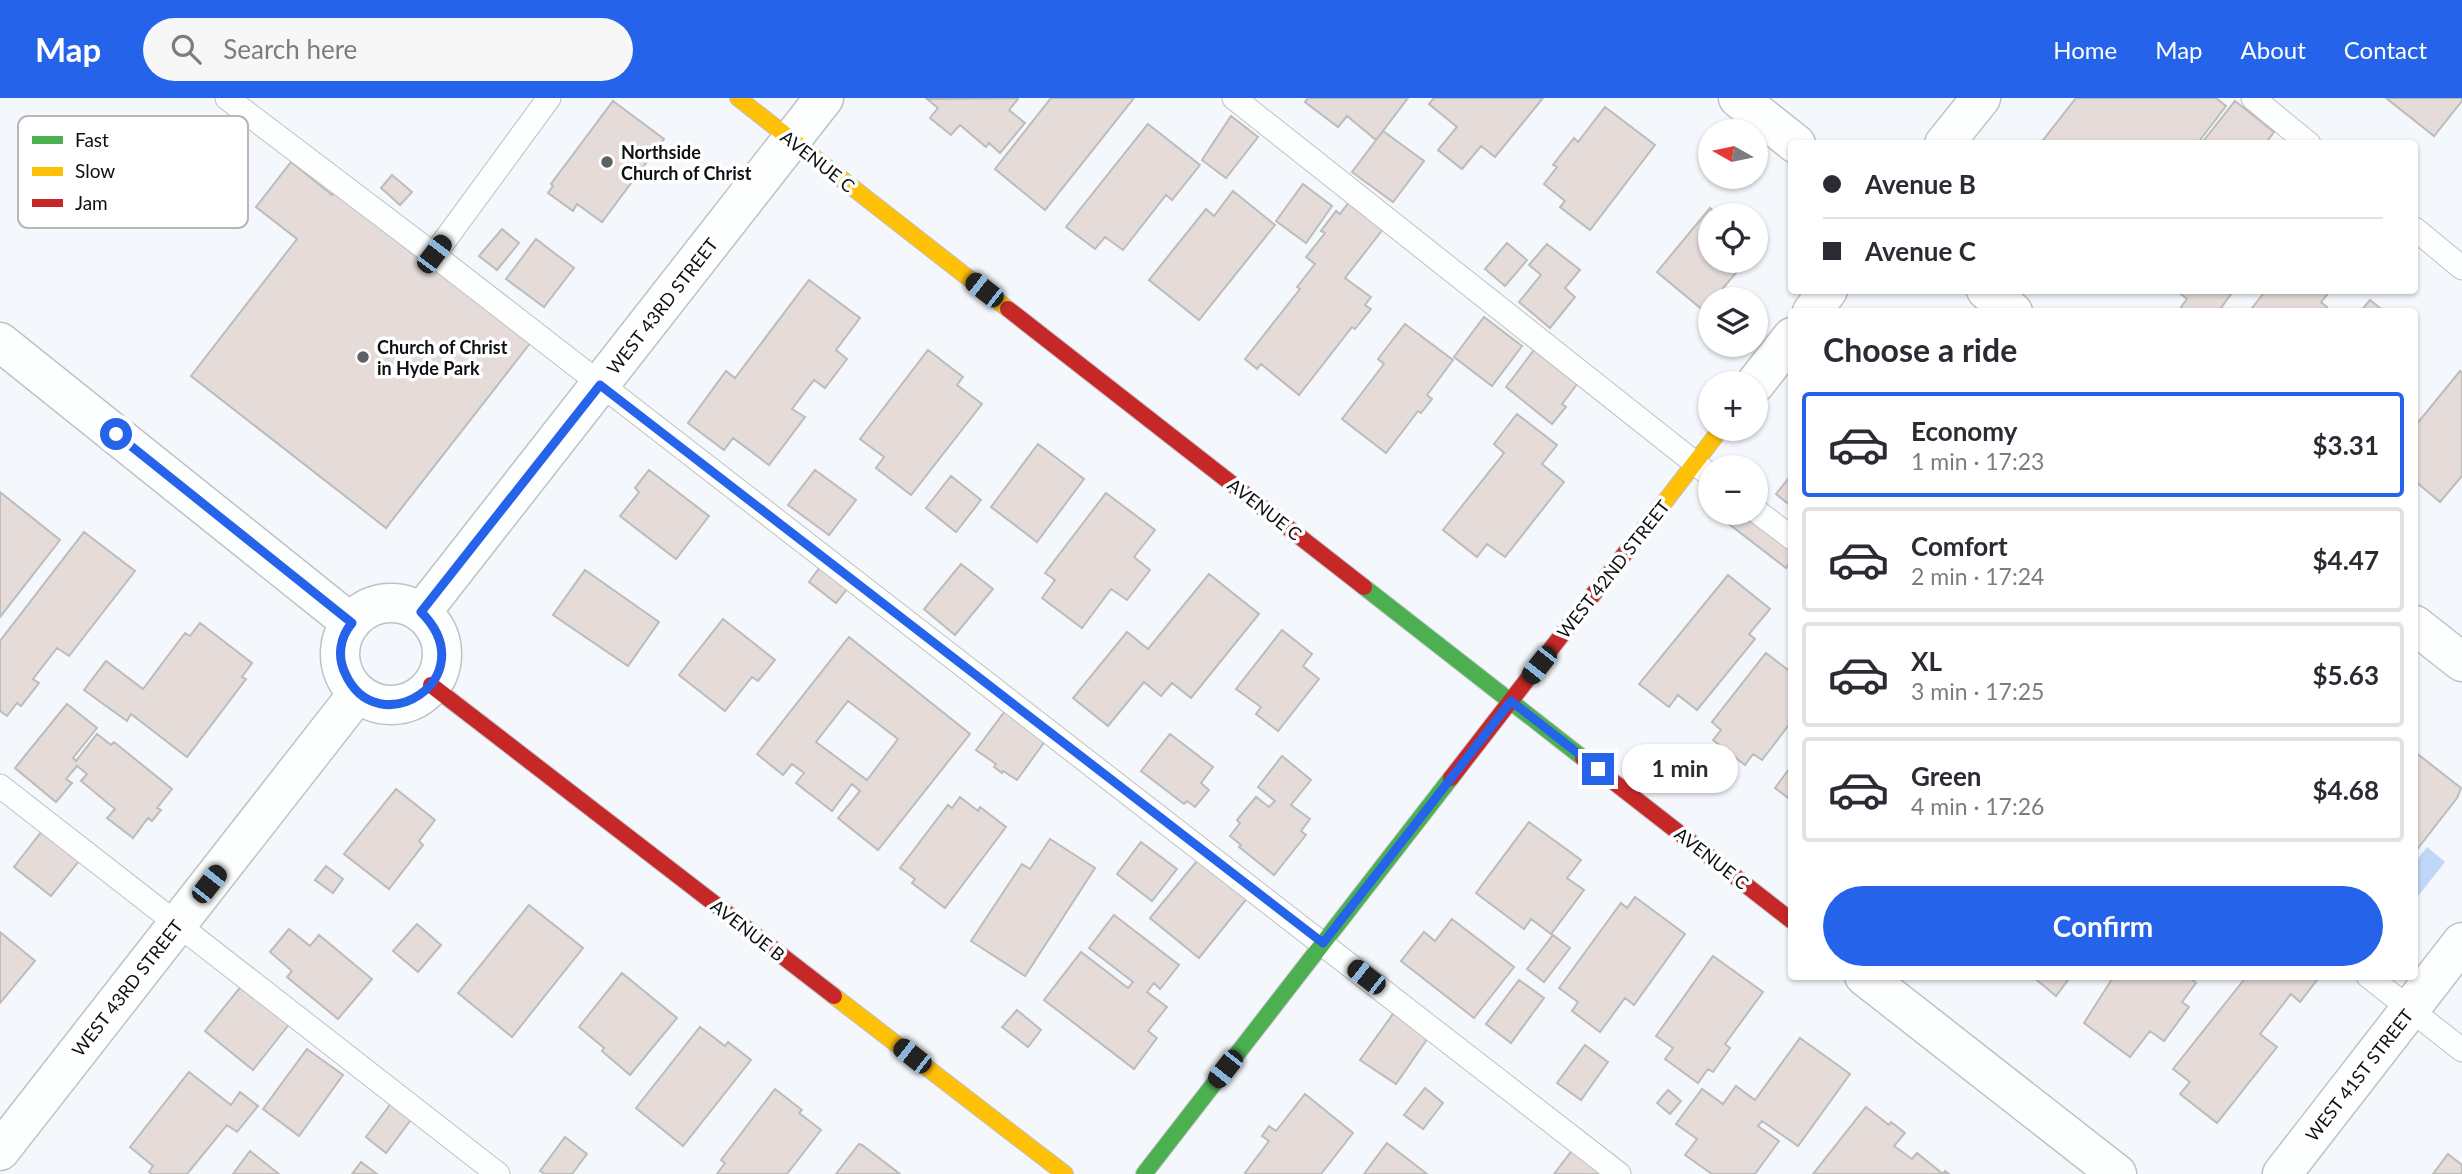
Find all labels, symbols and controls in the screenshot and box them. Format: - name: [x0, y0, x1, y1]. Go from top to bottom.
- search box: [143, 18, 633, 81]
- text: Map: [35, 29, 101, 69]
- icon: search: [167, 30, 205, 68]
- text: Search here: [223, 33, 357, 65]
- text: Home: [2053, 35, 2117, 64]
- text: Map: [2155, 35, 2203, 64]
- text: About: [2241, 35, 2306, 64]
- text: Contact: [2344, 35, 2427, 64]
- legend: [18, 116, 248, 228]
- north arrow: [1698, 119, 1768, 189]
- map controls: [1698, 119, 1768, 525]
- street label: AVENUE C: [777, 125, 859, 197]
- text: Fast: [75, 128, 109, 151]
- place label: Northside Church of Christ: [621, 141, 752, 184]
- marker: Northside Church of Christ: [599, 154, 615, 170]
- text: Slow: [75, 159, 115, 182]
- text: Avenue B: [1865, 168, 1976, 200]
- text: Jam: [75, 191, 108, 214]
- button: locate: [1698, 203, 1768, 273]
- car: [413, 231, 456, 277]
- street label: WEST 43RD STREET: [602, 233, 722, 379]
- text: Avenue C: [1865, 235, 1976, 267]
- car: [961, 269, 1008, 311]
- button: layers: [1698, 287, 1768, 357]
- text: Choose a ride: [1823, 330, 2017, 369]
- place label: Church of Christ in Hyde Park: [377, 336, 508, 379]
- marker: Church of Christ in Hyde Park: [355, 349, 371, 365]
- button: +: [1698, 371, 1768, 441]
- icon: car: [1827, 413, 1890, 476]
- text: Economy: [1911, 415, 2017, 447]
- route start: [100, 418, 132, 450]
- text: $3.31: [2313, 429, 2379, 461]
- text: 1 min · 17:23: [1911, 447, 2044, 475]
- button: −: [1698, 455, 1768, 525]
- street label: AVENUE C: [1224, 473, 1306, 545]
- street label: WEST 42ND STREET: [1552, 495, 1674, 643]
- icon: car: [1827, 528, 1890, 591]
- text: Comfort: [1911, 530, 2008, 562]
- text: $4.47: [2313, 544, 2379, 576]
- text: 2 min · 17:24: [1911, 562, 2044, 590]
- car: [1518, 642, 1561, 688]
- icon: car: [1827, 643, 1890, 706]
- text: XL: [1911, 645, 1942, 677]
- text: $5.63: [2313, 659, 2379, 691]
- text: 3 min · 17:25: [1911, 677, 2044, 705]
- callout: 1 min: [1622, 744, 1738, 794]
- route end: [1582, 753, 1614, 785]
- text: 1 min: [1651, 754, 1709, 782]
- icon: car: [1827, 758, 1890, 821]
- text: Green: [1911, 760, 1981, 792]
- text: $4.68: [2313, 774, 2379, 806]
- text: 4 min · 17:26: [1911, 792, 2044, 820]
- street label: AVENUE C: [1671, 822, 1753, 894]
- car: [188, 861, 231, 907]
- button: Confirm: [1823, 886, 2383, 966]
- street label: AVENUE B: [707, 894, 789, 966]
- street label: WEST 43RD STREET: [67, 915, 187, 1061]
- car: [1343, 956, 1390, 998]
- street label: WEST 41ST STREET: [2300, 1004, 2418, 1146]
- car: [889, 1035, 936, 1077]
- car: [1204, 1046, 1247, 1092]

